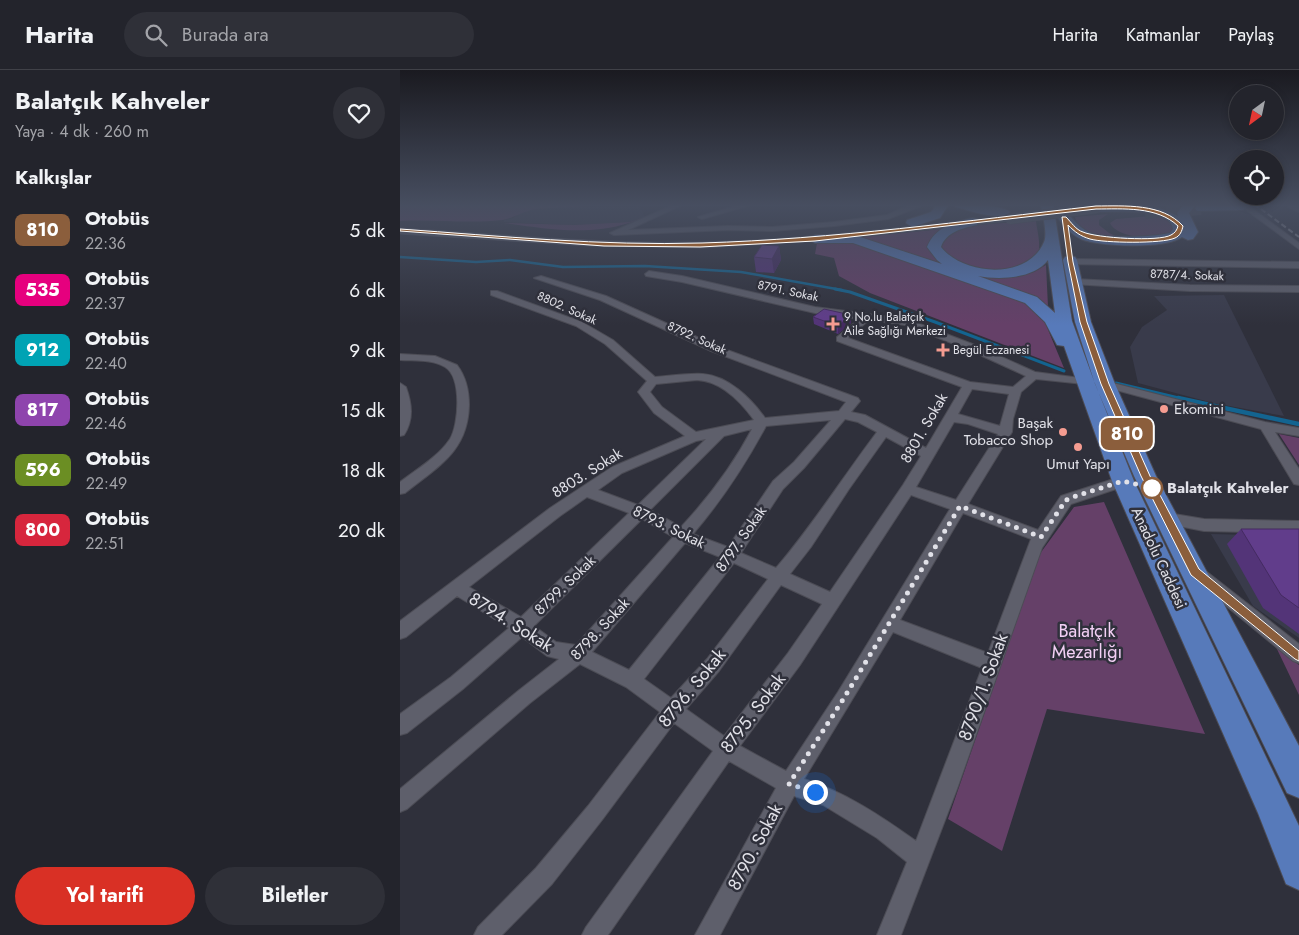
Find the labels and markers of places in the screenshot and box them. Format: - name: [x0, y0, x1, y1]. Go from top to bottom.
- place label: 9 No.lu Balatçık Aile Sağlığı Merkezi: [844, 308, 946, 340]
- marker: 9 No.lu Balatçık Aile Sağlığı Merkezi: [826, 317, 840, 331]
- place label: Begül Eczanesi: [953, 341, 1029, 359]
- marker: Begül Eczanesi: [937, 344, 949, 356]
- place label: Ekomini: [1174, 398, 1224, 420]
- marker: Ekomini: [1158, 403, 1170, 415]
- place label: Başak Tobacco Shop: [964, 412, 1053, 451]
- marker: Başak Tobacco Shop: [1057, 426, 1069, 438]
- marker: Umut Yapı: [1072, 441, 1084, 453]
- place label: Umut Yapı: [1046, 453, 1110, 475]
- marker: Balatçık Kahveler: [1141, 477, 1163, 499]
- place label: Balatçık Kahveler: [1167, 477, 1290, 499]

